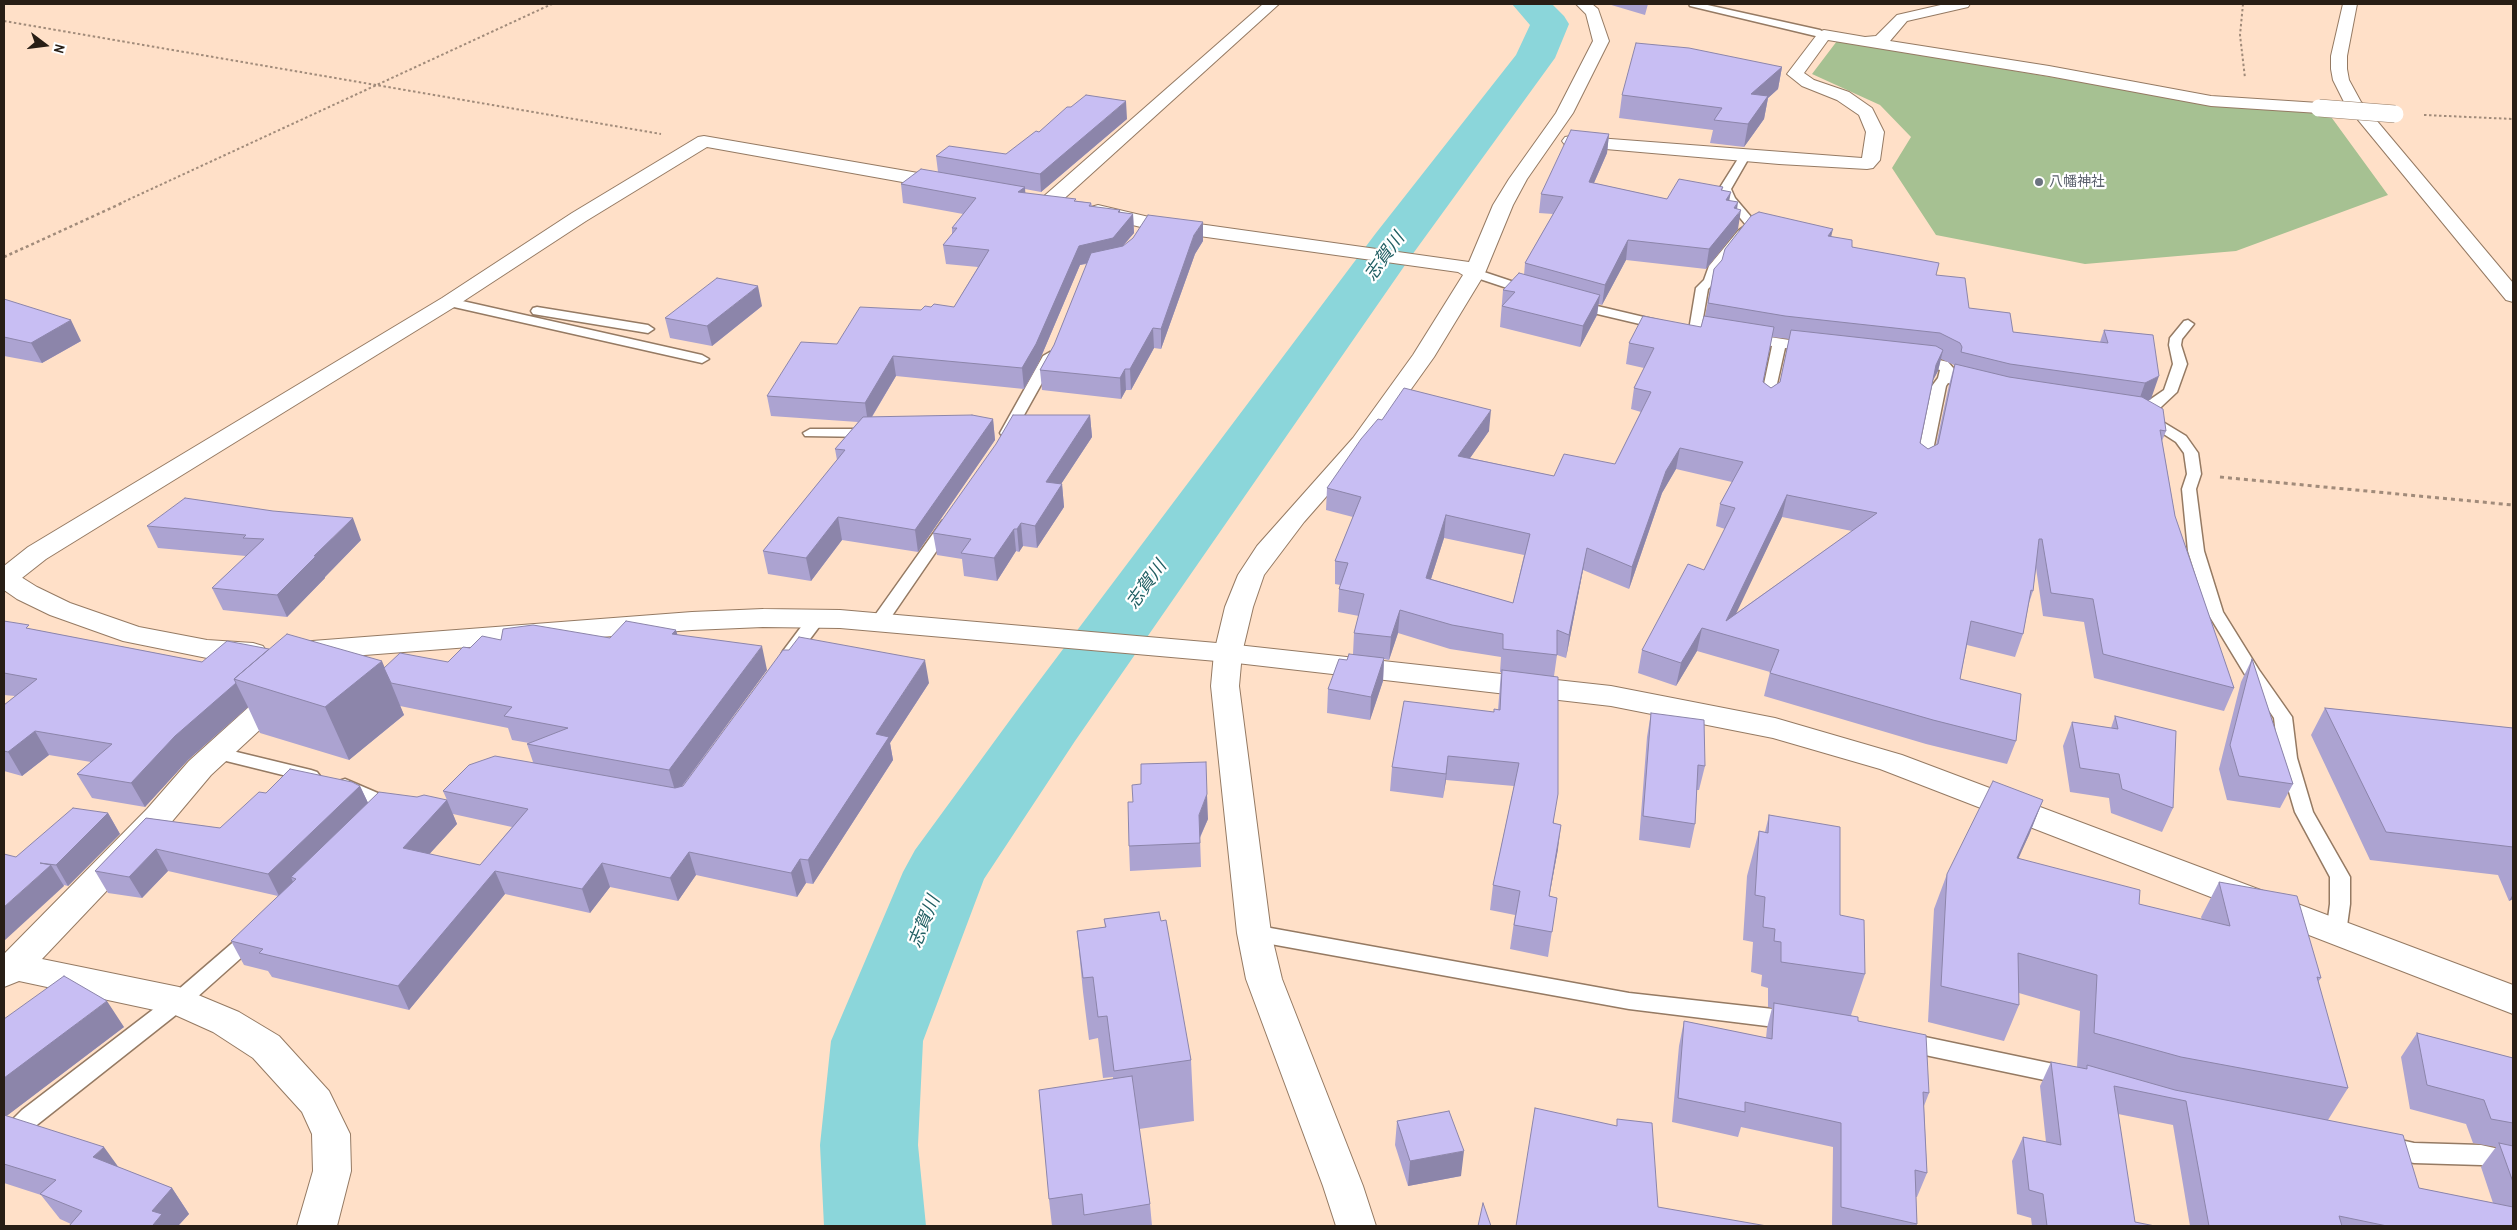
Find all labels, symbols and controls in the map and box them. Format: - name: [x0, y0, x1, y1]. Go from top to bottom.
- north arrow: [20, 20, 70, 70]
- text: N: [50, 43, 69, 55]
- place label: 八幡神社: [2049, 174, 2105, 190]
- marker: 八幡神社: [2033, 176, 2045, 188]
- water label: 志賀川: [1360, 229, 1410, 285]
- water label: 志賀川: [1122, 557, 1172, 613]
- water label: 志賀川: [905, 893, 945, 951]

